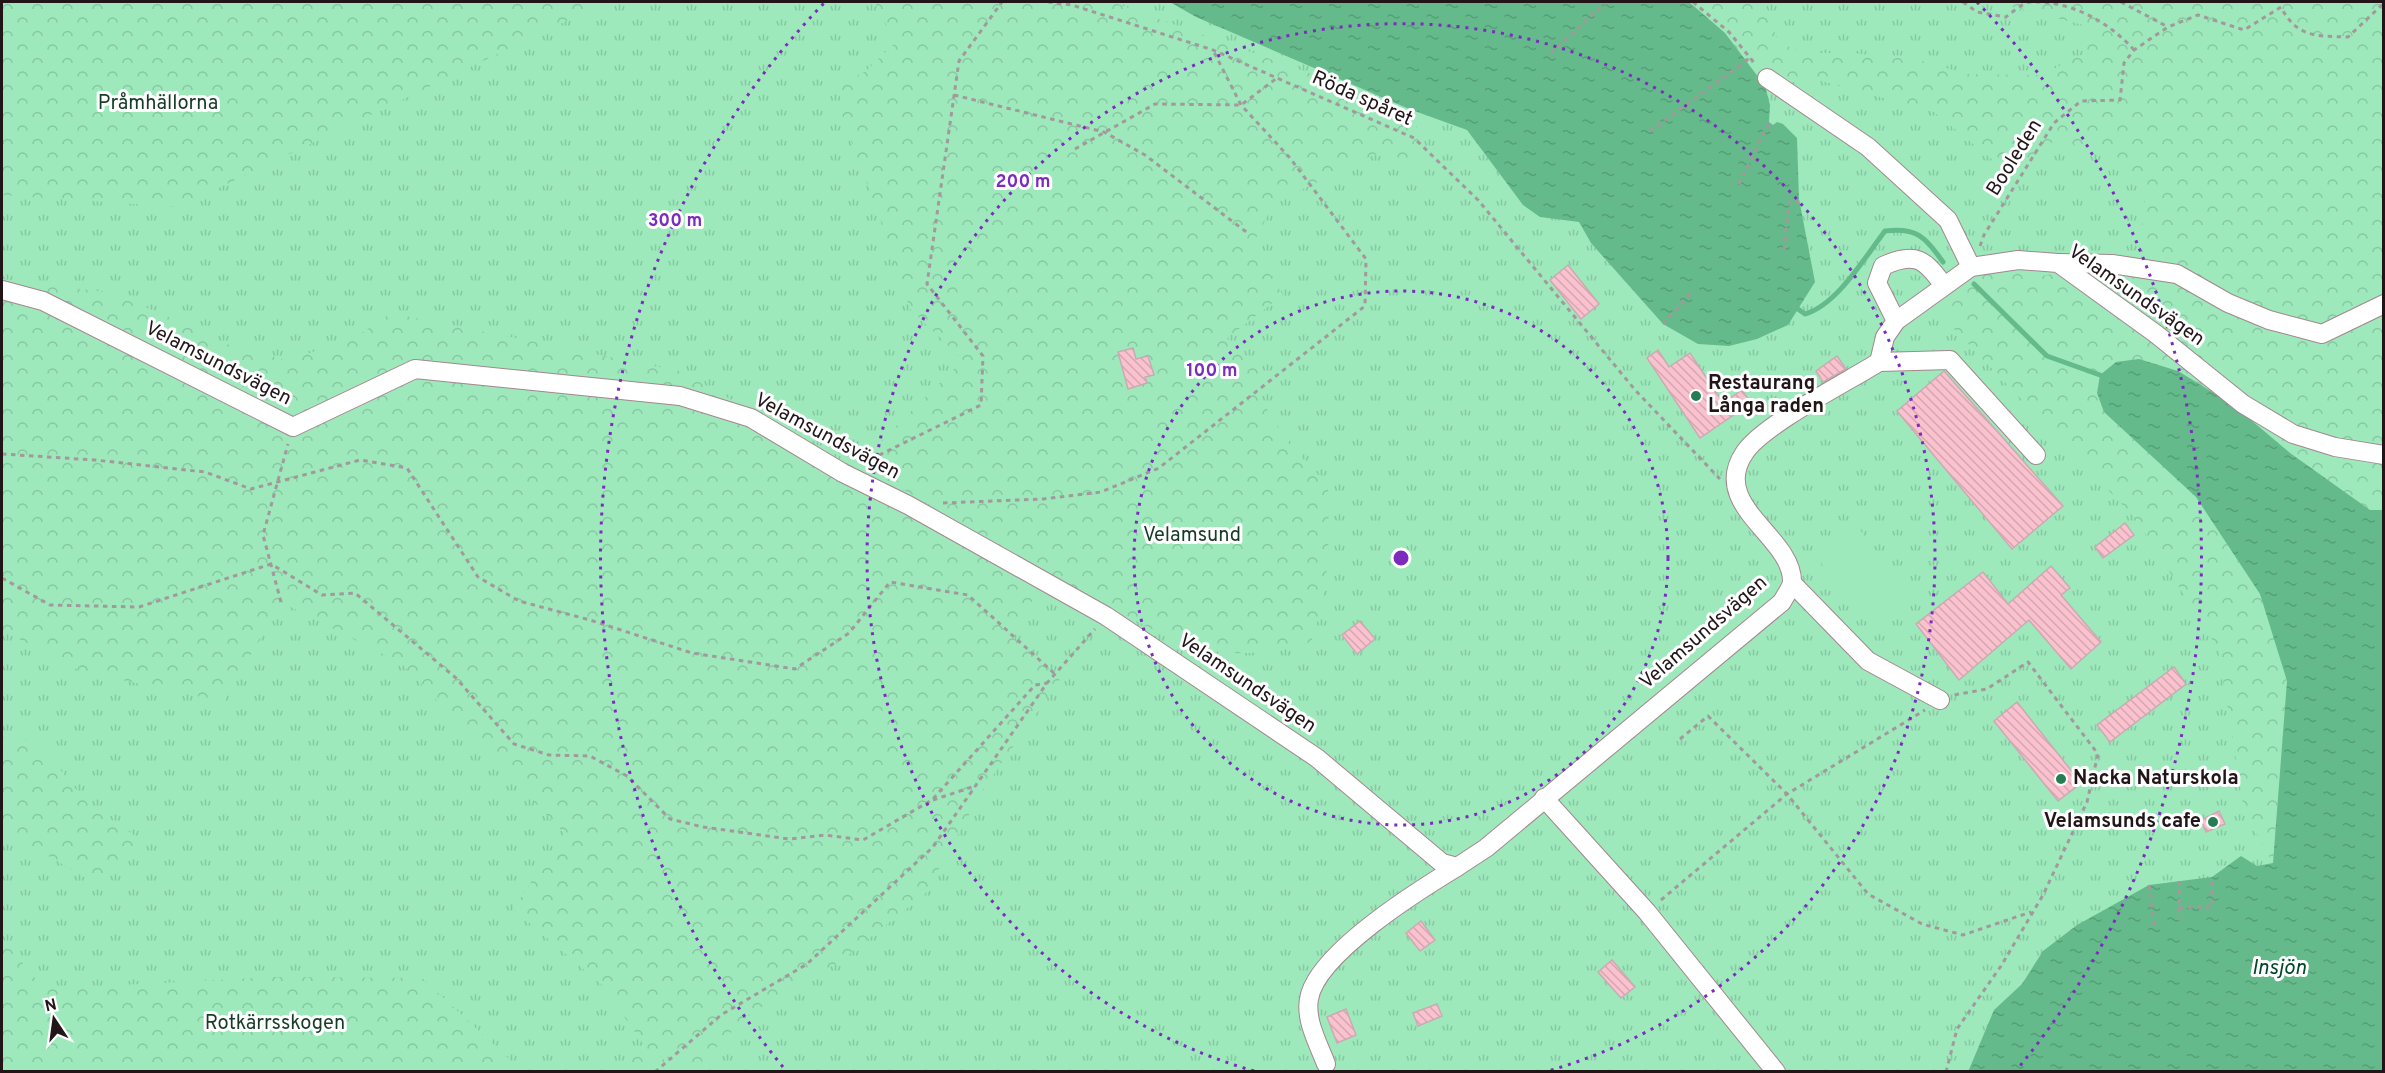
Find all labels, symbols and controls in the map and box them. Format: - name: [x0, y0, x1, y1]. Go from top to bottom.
- street label: Röda spåret: [1307, 65, 1417, 133]
- park label: Pråmhällorna: [98, 91, 218, 117]
- street label: Booleden: [1981, 115, 2049, 201]
- text: 200 m: [995, 171, 1051, 194]
- text: 300 m: [648, 210, 702, 233]
- street label: Velamsundsvägen: [2063, 239, 2209, 353]
- street label: Velamsundsvägen: [140, 316, 296, 412]
- text: 100 m: [1186, 360, 1238, 383]
- place label: Restaurang Långa raden: [1708, 371, 1824, 420]
- street label: Velamsundsvägen: [750, 388, 904, 486]
- marker: Restaurang Långa raden: [1689, 389, 1703, 403]
- park label: Velamsund: [1143, 523, 1241, 549]
- centre of rings: [1391, 548, 1411, 568]
- street label: Velamsundsvägen: [1635, 570, 1773, 696]
- street label: Velamsundsvägen: [1173, 628, 1321, 740]
- place label: Nacka Naturskola: [2073, 766, 2239, 792]
- marker: Nacka Naturskola: [2054, 772, 2068, 786]
- place label: Velamsunds cafe: [2044, 809, 2201, 835]
- marker: Velamsunds cafe: [2206, 815, 2220, 829]
- water label: Insjön: [2252, 955, 2307, 982]
- north arrow: [24, 989, 84, 1049]
- text: N: [43, 995, 59, 1017]
- park label: Rotkärrsskogen: [205, 1011, 345, 1037]

